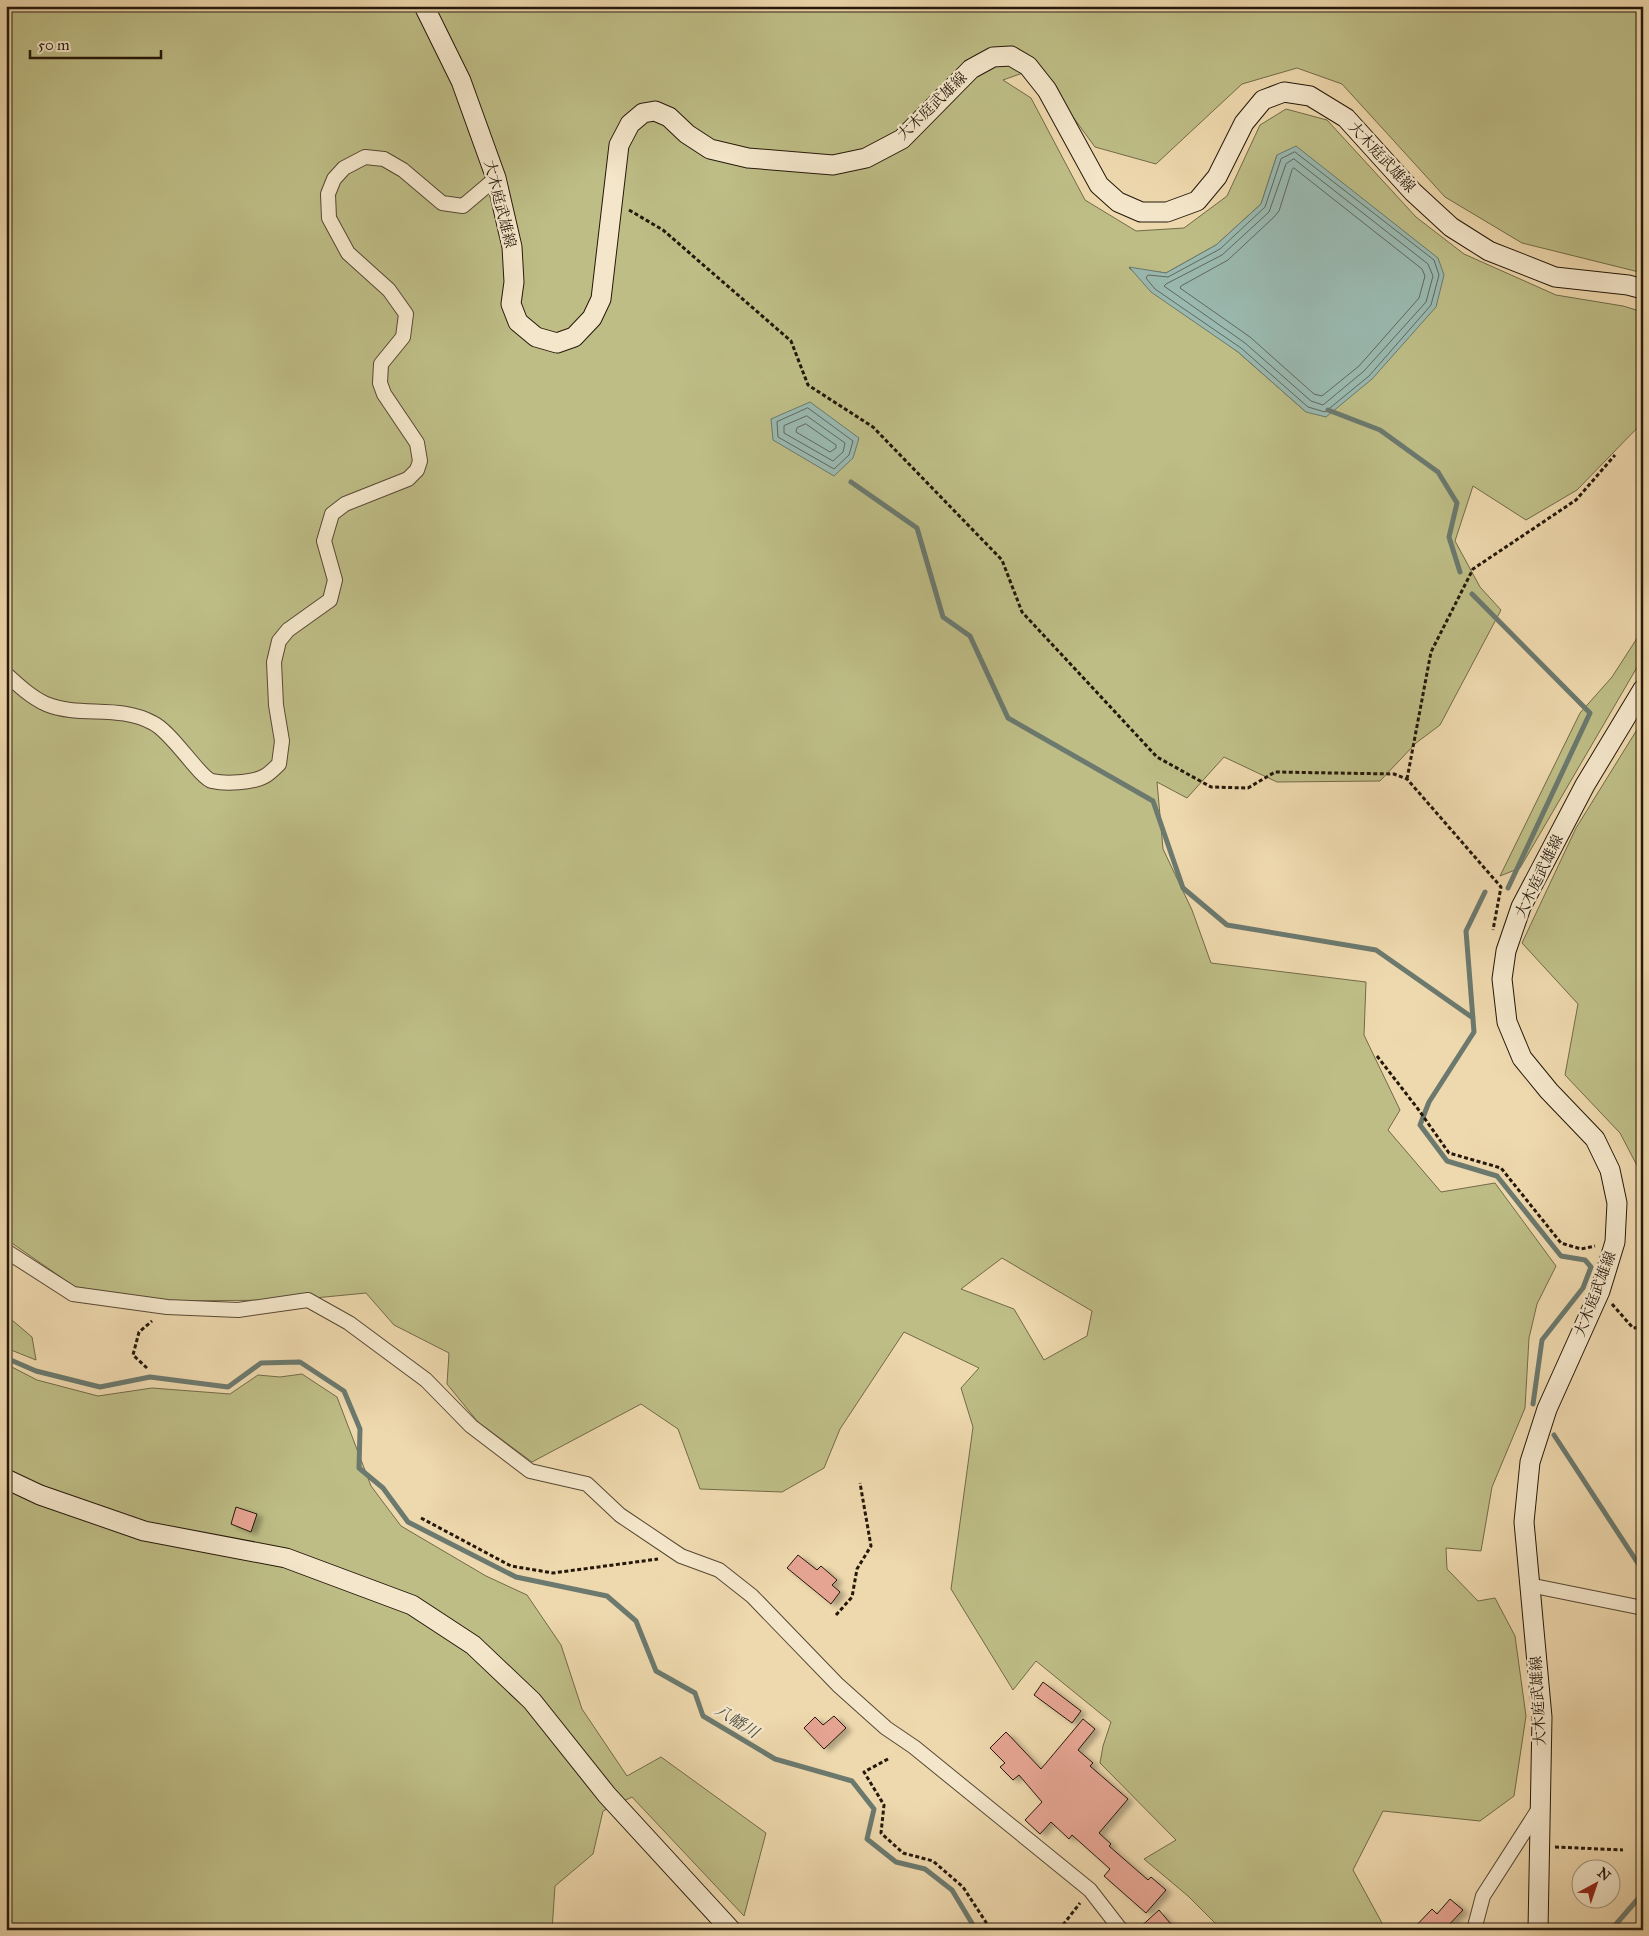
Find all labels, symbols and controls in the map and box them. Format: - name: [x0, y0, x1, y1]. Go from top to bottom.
- scale bar: [30, 28, 161, 60]
- text: 50 m: [38, 36, 70, 54]
- street label: 大木庭武雄線: [893, 68, 971, 144]
- street label: 大木庭武雄線: [1345, 118, 1419, 196]
- street label: 大木庭武雄線: [480, 158, 520, 250]
- street label: 大木庭武雄線: [1511, 832, 1567, 920]
- street label: 大木庭武雄線: [1570, 1249, 1620, 1339]
- street label: 大木庭武雄線: [1527, 1656, 1549, 1746]
- water label: 八幡川: [712, 1700, 764, 1743]
- north arrow: [1572, 1858, 1622, 1908]
- text: N: [1594, 1864, 1614, 1885]

